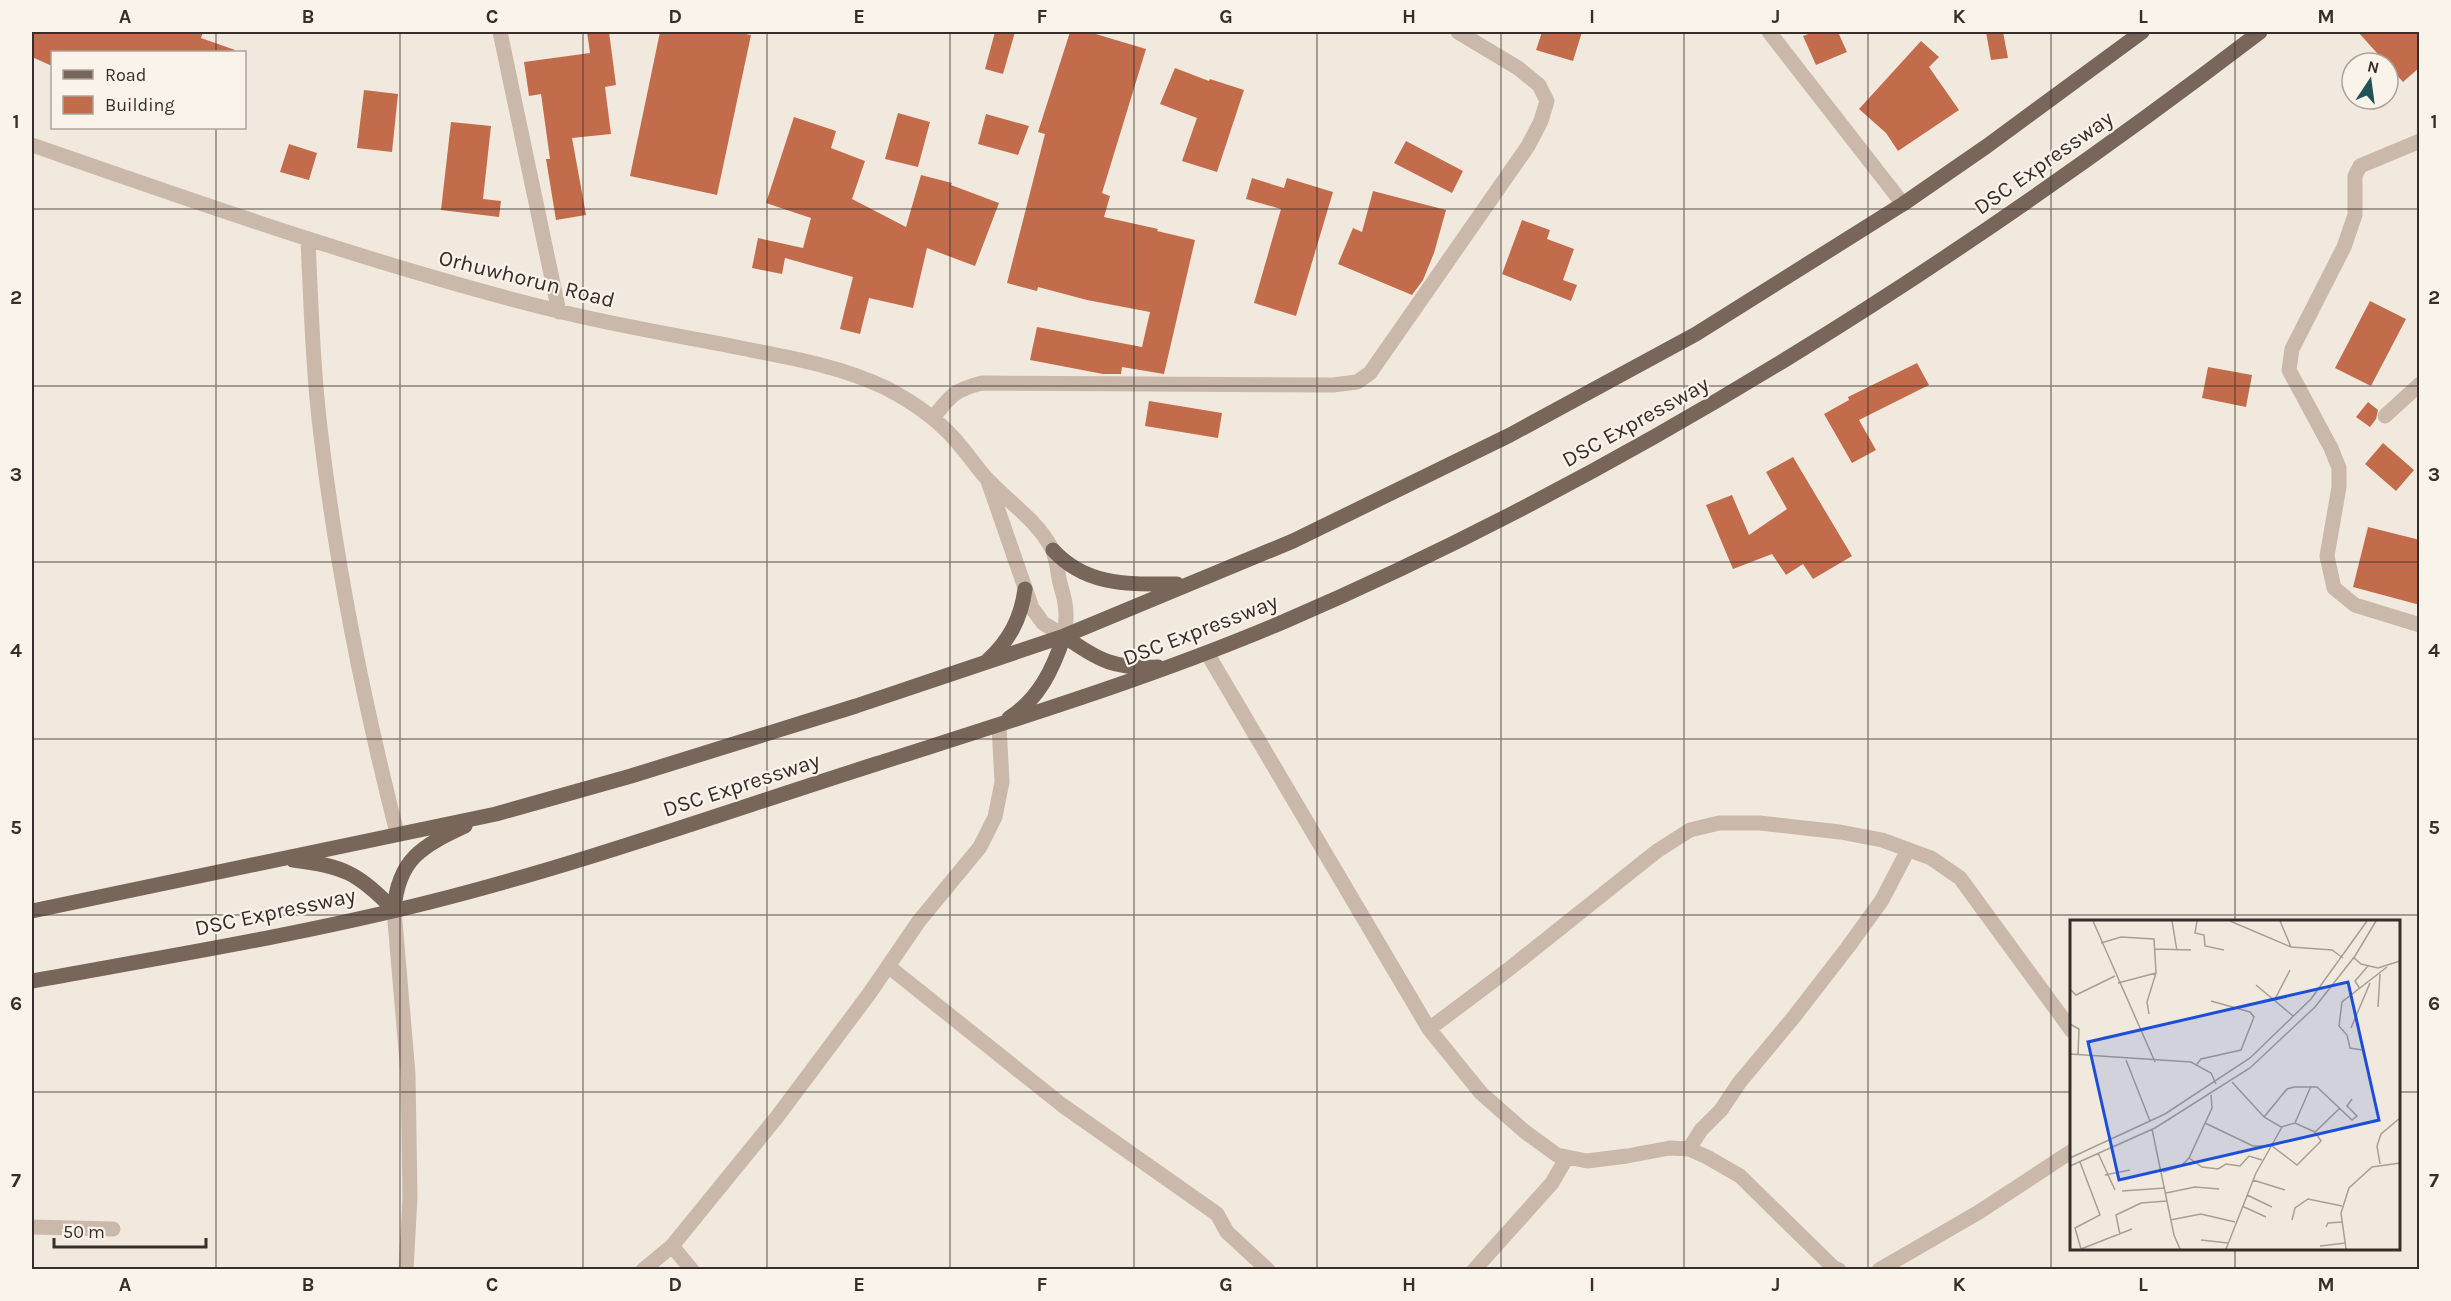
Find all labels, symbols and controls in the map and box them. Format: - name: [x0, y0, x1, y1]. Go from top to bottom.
- text: A: [119, 5, 132, 28]
- text: B: [302, 5, 314, 28]
- text: C: [486, 5, 498, 28]
- text: D: [668, 5, 682, 28]
- text: E: [853, 5, 865, 28]
- text: F: [1037, 5, 1048, 28]
- text: G: [1219, 5, 1233, 28]
- text: H: [1402, 5, 1416, 28]
- text: I: [1589, 5, 1595, 28]
- text: J: [1772, 5, 1780, 28]
- text: K: [1952, 5, 1966, 28]
- text: L: [2138, 5, 2148, 28]
- text: M: [2317, 5, 2335, 28]
- legend: [51, 51, 246, 129]
- north arrow: [2340, 51, 2400, 111]
- text: N: [2366, 56, 2381, 77]
- text: Road: [105, 64, 146, 86]
- text: Building: [105, 94, 175, 116]
- street label: DSC Expressway: [1969, 105, 2118, 220]
- text: 1: [12, 110, 20, 133]
- text: 1: [2430, 110, 2438, 133]
- street label: Orhuwhorun Road: [436, 245, 617, 313]
- text: 2: [10, 286, 22, 309]
- text: 2: [2428, 286, 2440, 309]
- street label: DSC Expressway: [1558, 371, 1713, 473]
- text: 3: [10, 463, 22, 486]
- text: 3: [2428, 463, 2440, 486]
- street label: DSC Expressway: [1119, 588, 1281, 671]
- text: 4: [10, 639, 22, 662]
- text: 4: [2428, 639, 2440, 662]
- street label: DSC Expressway: [659, 747, 823, 823]
- text: 5: [10, 816, 22, 839]
- text: 5: [2428, 816, 2440, 839]
- street label: DSC Expressway: [192, 882, 358, 942]
- inset map: [2070, 920, 2400, 1250]
- text: 6: [10, 992, 22, 1015]
- text: 6: [2428, 992, 2440, 1015]
- text: 7: [11, 1169, 21, 1192]
- text: 7: [2429, 1169, 2439, 1192]
- scale bar: [54, 1211, 206, 1249]
- text: 50 m: [63, 1221, 105, 1243]
- text: A: [119, 1273, 132, 1296]
- text: B: [302, 1273, 314, 1296]
- text: C: [486, 1273, 498, 1296]
- text: D: [668, 1273, 682, 1296]
- text: E: [853, 1273, 865, 1296]
- text: F: [1037, 1273, 1048, 1296]
- text: G: [1219, 1273, 1233, 1296]
- text: H: [1402, 1273, 1416, 1296]
- text: I: [1589, 1273, 1595, 1296]
- text: J: [1772, 1273, 1780, 1296]
- text: K: [1952, 1273, 1966, 1296]
- text: L: [2138, 1273, 2148, 1296]
- text: M: [2317, 1273, 2335, 1296]

